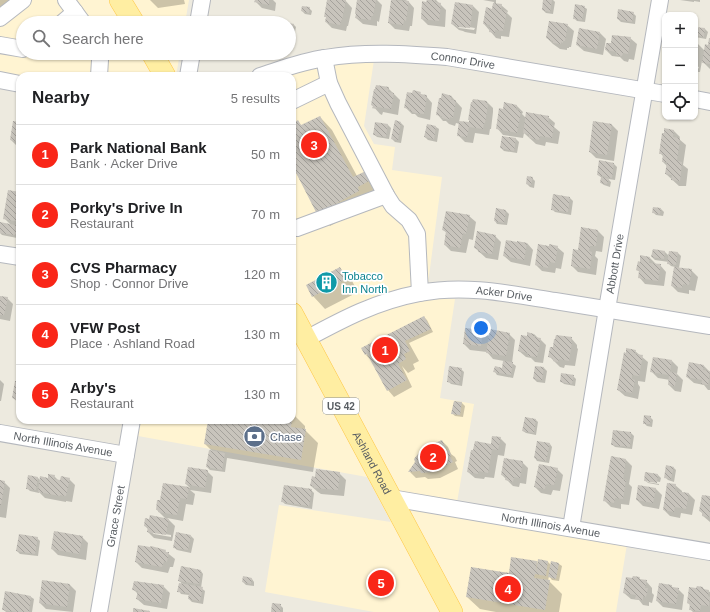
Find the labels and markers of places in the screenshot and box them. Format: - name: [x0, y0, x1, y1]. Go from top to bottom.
- pin: 3: [301, 130, 327, 160]
- building icon: Tobacco Inn North: [313, 269, 339, 295]
- place label: Tobacco Inn North: [342, 270, 387, 295]
- pin: 1: [372, 335, 398, 365]
- bank icon: Chase: [242, 424, 268, 450]
- place label: Chase: [270, 431, 302, 443]
- pin: 2: [420, 442, 446, 472]
- pin: 5: [368, 568, 394, 598]
- pin: 4: [495, 574, 521, 604]

